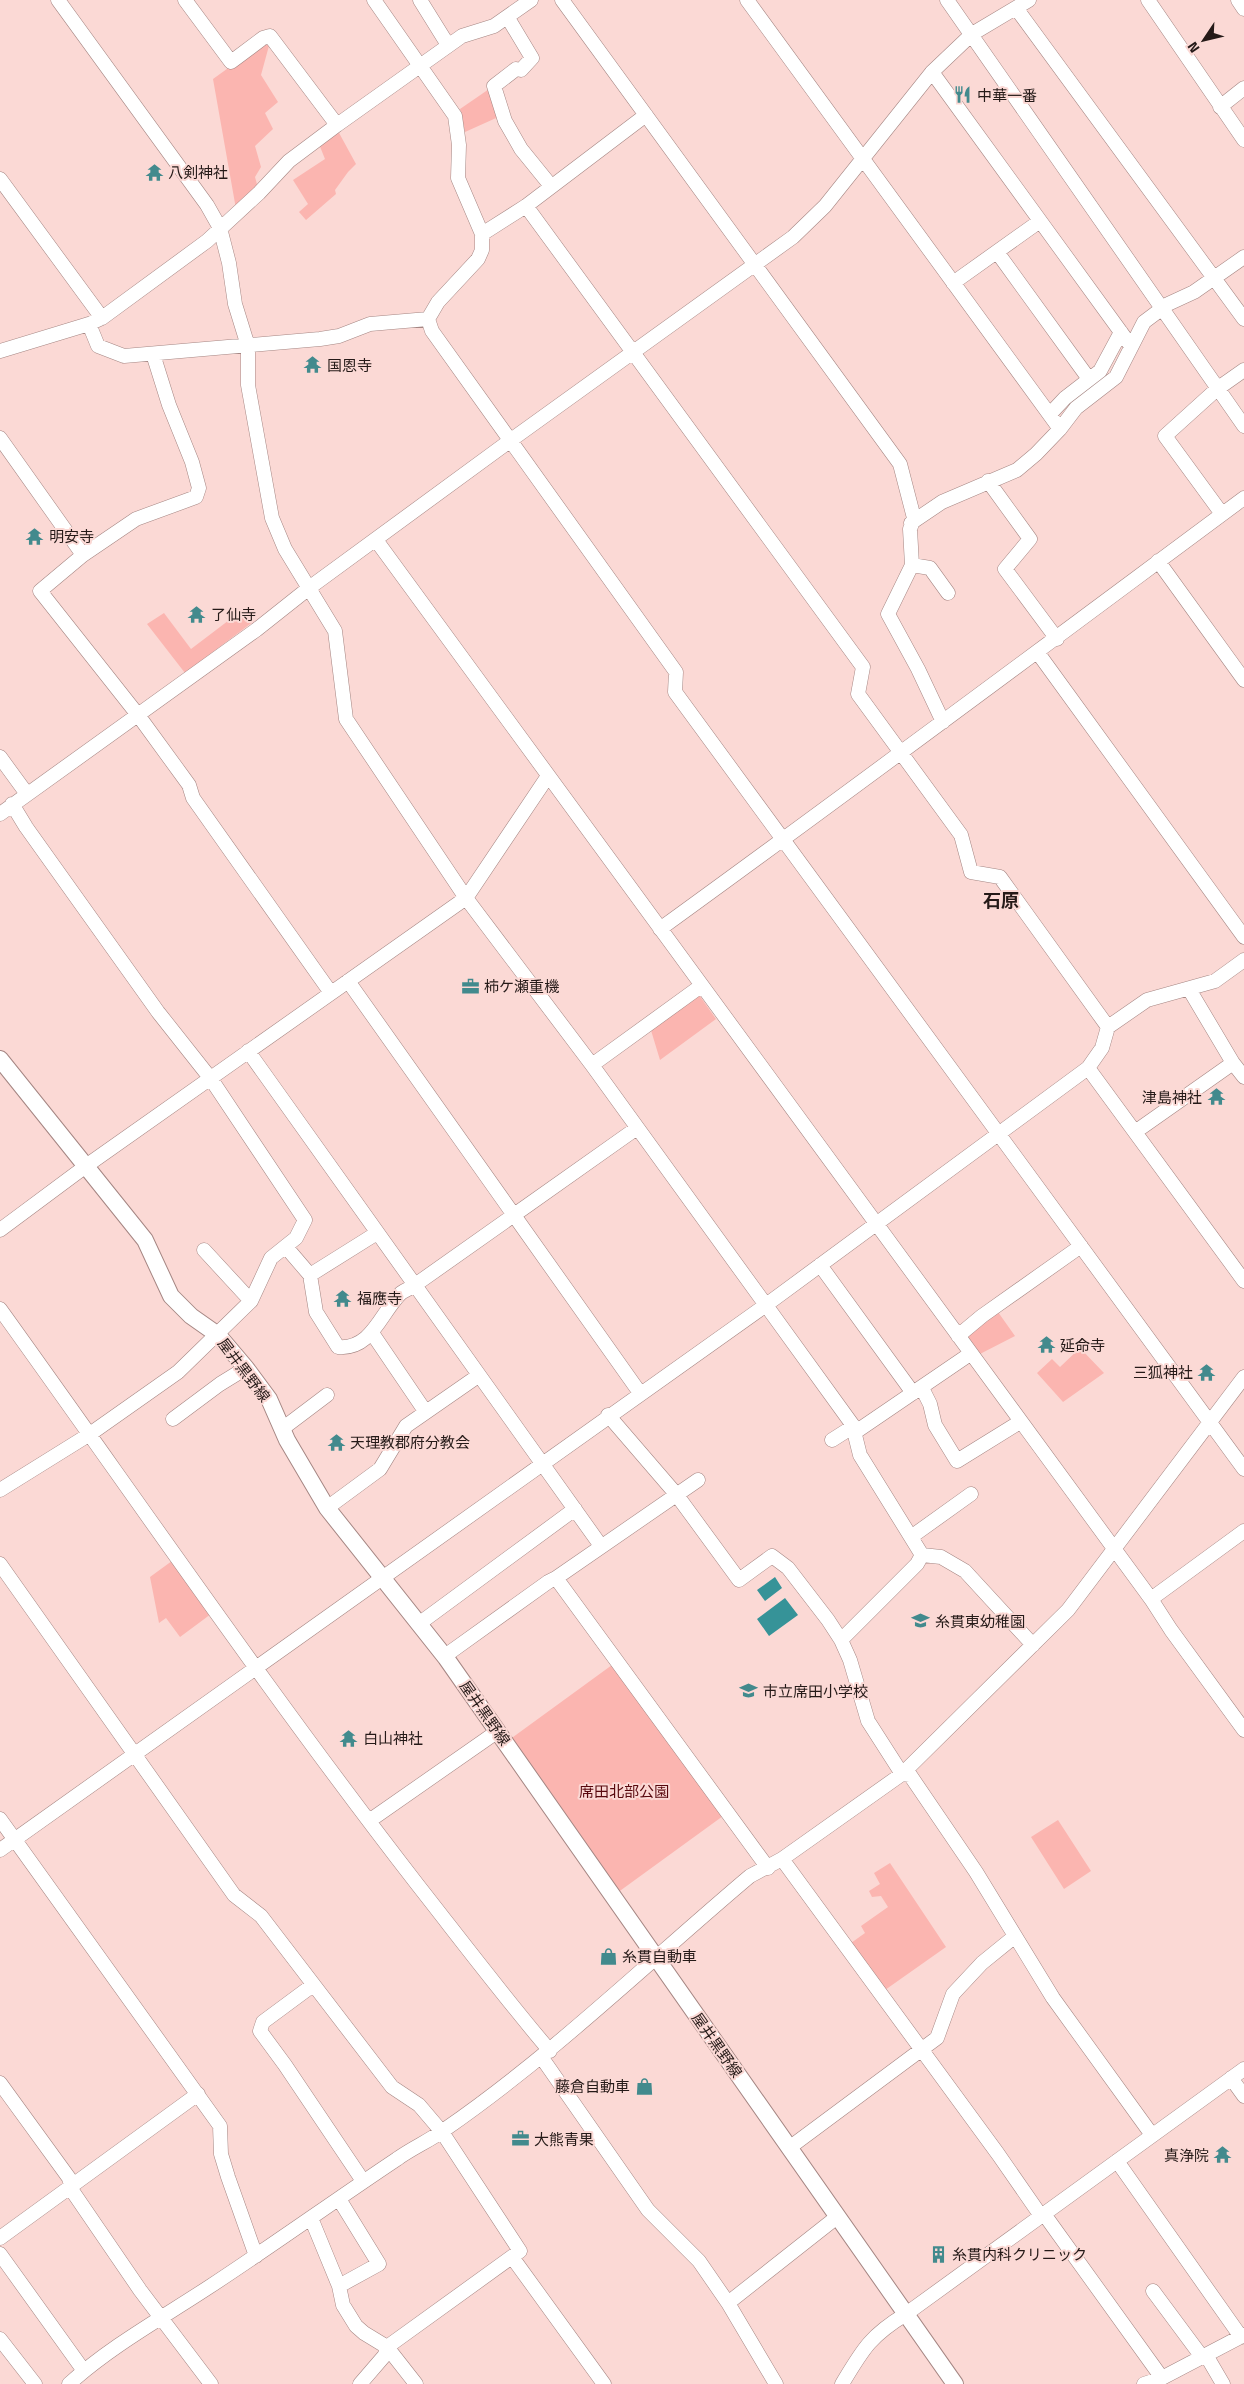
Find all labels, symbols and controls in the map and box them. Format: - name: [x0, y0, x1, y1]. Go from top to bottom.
- north arrow: [1179, 15, 1229, 65]
- text: N: [1182, 38, 1204, 58]
- place label: 中華一番: [977, 84, 1037, 107]
- restaurant icon: 中華一番: [953, 85, 973, 105]
- place label: 八剣神社: [168, 161, 228, 184]
- temple icon: 八剣神社: [144, 162, 164, 182]
- place label: 国恩寺: [327, 354, 372, 377]
- temple icon: 国恩寺: [303, 355, 323, 375]
- place label: 明安寺: [49, 525, 94, 548]
- temple icon: 明安寺: [25, 526, 45, 546]
- place label: 了仙寺: [211, 603, 256, 626]
- temple icon: 了仙寺: [187, 604, 207, 624]
- district label: 石原: [983, 887, 1019, 914]
- place label: 柿ケ瀬重機: [484, 975, 559, 998]
- office icon: 柿ケ瀬重機: [460, 976, 480, 996]
- place label: 津島神社: [1142, 1086, 1202, 1109]
- temple icon: 津島神社: [1206, 1087, 1226, 1107]
- place label: 福應寺: [357, 1287, 402, 1310]
- temple icon: 福應寺: [333, 1288, 353, 1308]
- street label: 屋井黒野線: [212, 1333, 276, 1407]
- place label: 延命寺: [1060, 1334, 1105, 1357]
- temple icon: 延命寺: [1036, 1335, 1056, 1355]
- place label: 三狐神社: [1133, 1361, 1193, 1384]
- temple icon: 三狐神社: [1197, 1362, 1217, 1382]
- place label: 天理教郡府分教会: [350, 1431, 470, 1454]
- temple icon: 天理教郡府分教会: [326, 1432, 346, 1452]
- place label: 糸貫東幼稚園: [935, 1610, 1025, 1633]
- school or university icon: 糸貫東幼稚園: [911, 1611, 931, 1631]
- street label: 屋井黒野線: [454, 1676, 516, 1750]
- place label: 市立席田小学校: [763, 1680, 868, 1703]
- school or university icon: 市立席田小学校: [739, 1681, 759, 1701]
- place label: 白山神社: [363, 1727, 423, 1750]
- temple icon: 白山神社: [339, 1728, 359, 1748]
- park label: 席田北部公園: [579, 1780, 669, 1803]
- place label: 糸貫自動車: [622, 1945, 697, 1968]
- shop icon: 糸貫自動車: [598, 1946, 618, 1966]
- street label: 屋井黒野線: [686, 2008, 748, 2082]
- place label: 藤倉自動車: [555, 2075, 630, 2098]
- shop icon: 藤倉自動車: [634, 2076, 654, 2096]
- place label: 大熊青果: [534, 2128, 594, 2151]
- office icon: 大熊青果: [510, 2129, 530, 2149]
- place label: 真浄院: [1164, 2144, 1209, 2167]
- temple icon: 真浄院: [1213, 2145, 1233, 2165]
- place label: 糸貫内科クリニック: [952, 2243, 1087, 2266]
- building icon: 糸貫内科クリニック: [928, 2244, 948, 2264]

